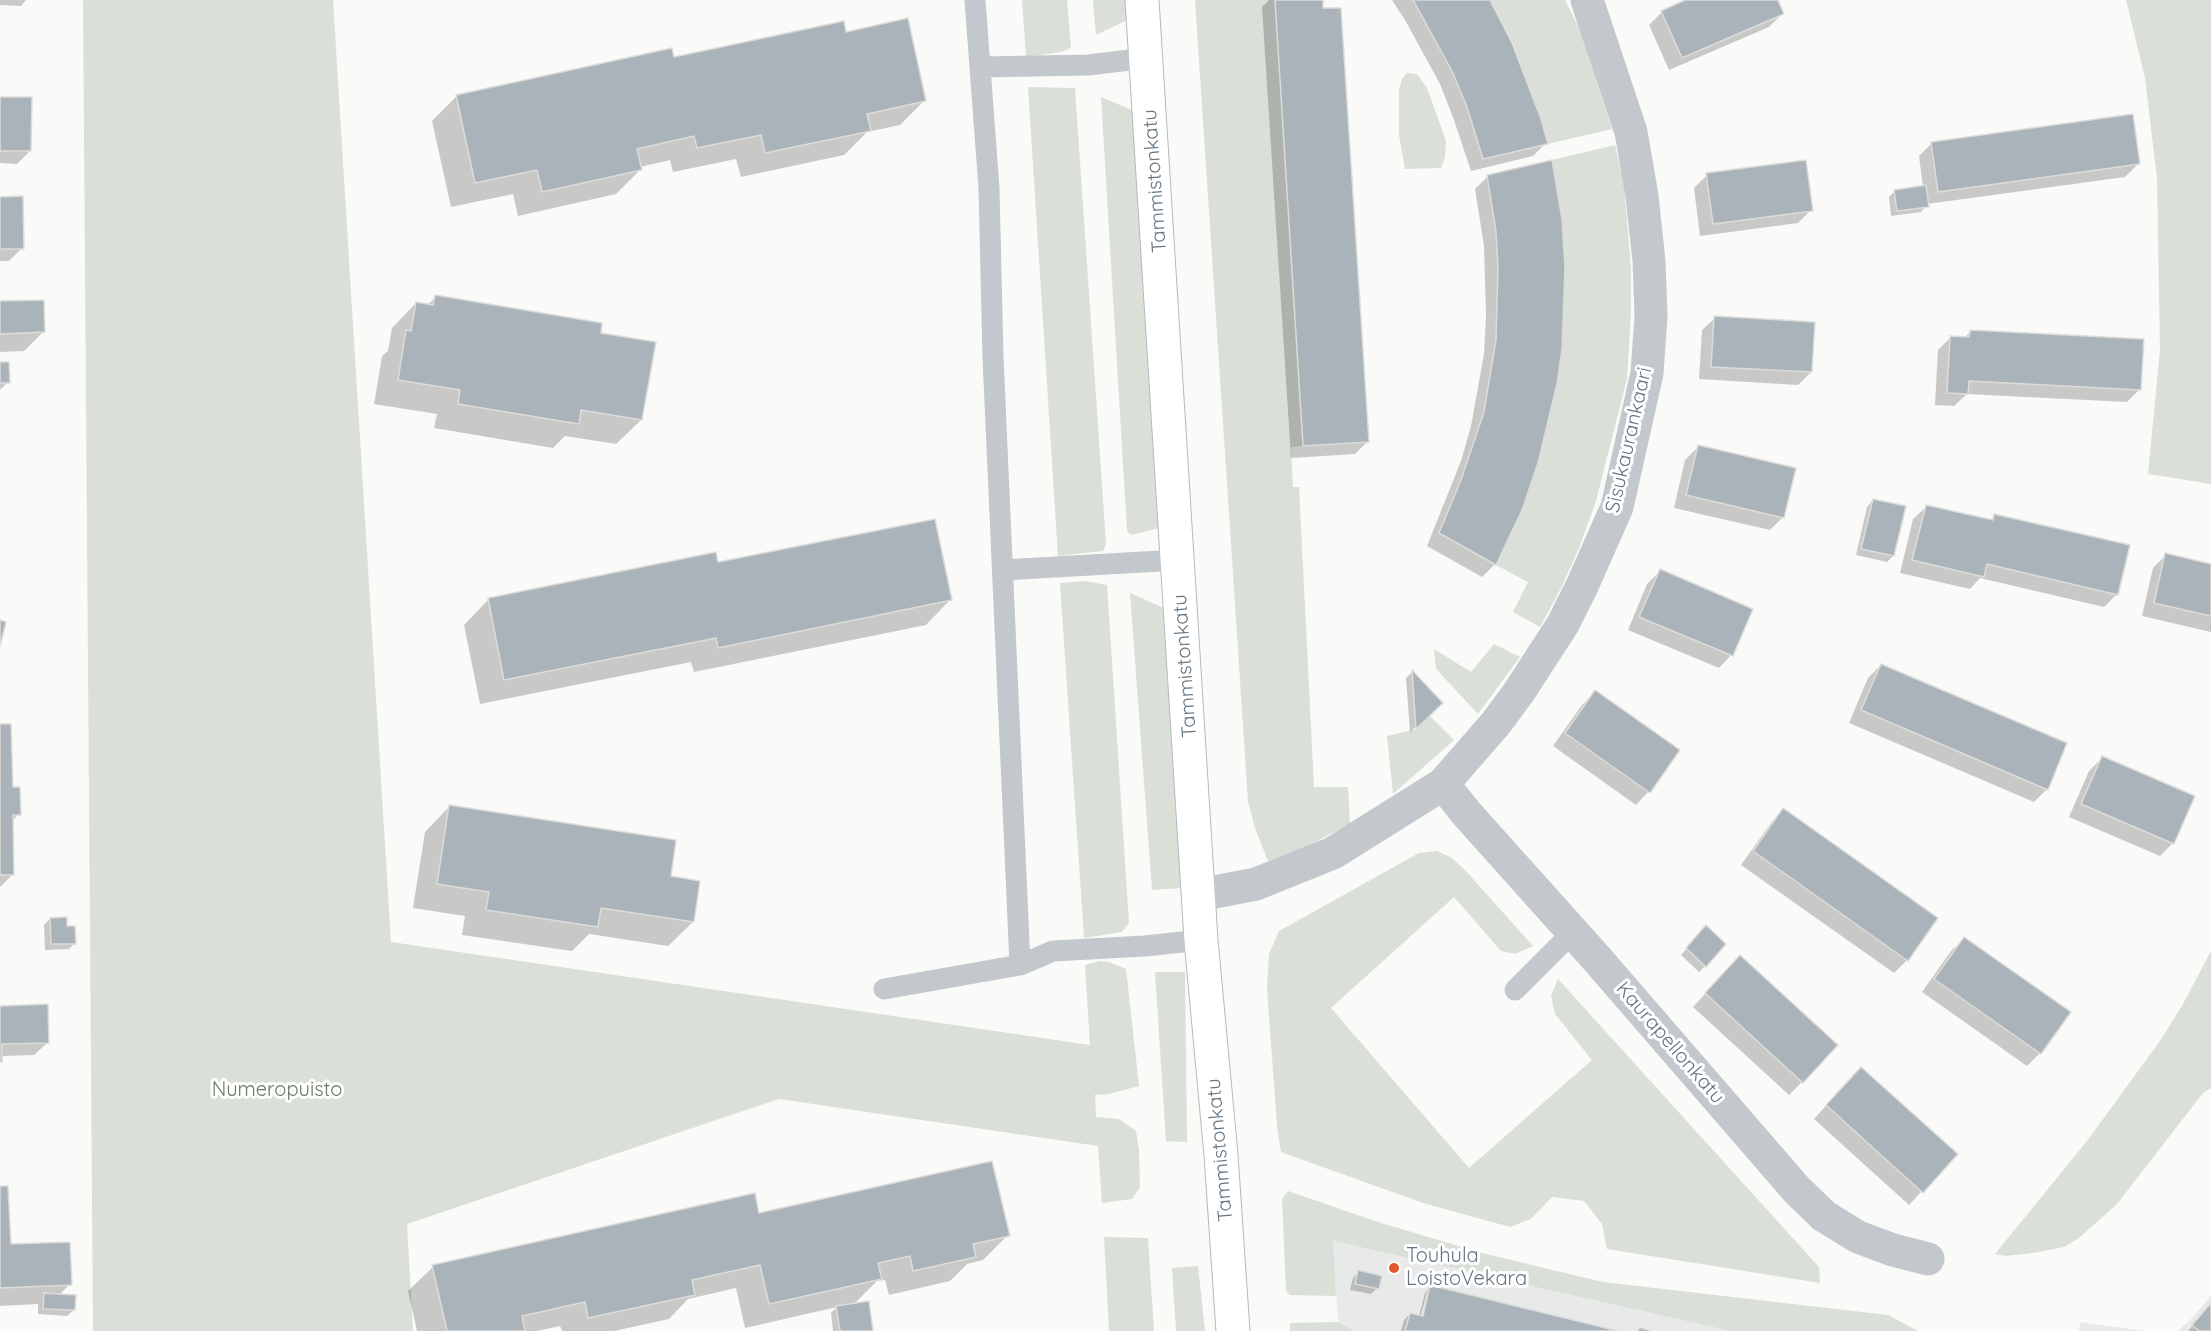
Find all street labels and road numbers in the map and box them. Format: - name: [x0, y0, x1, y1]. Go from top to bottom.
- street label: Tammistonkatu: [1138, 109, 1172, 253]
- street label: Sisukaurankaari: [1601, 365, 1657, 515]
- street label: Tammistonkatu: [1168, 594, 1202, 738]
- street label: Kaurapellonkatu: [1611, 977, 1729, 1109]
- street label: Tammistonkatu: [1202, 1077, 1238, 1223]

